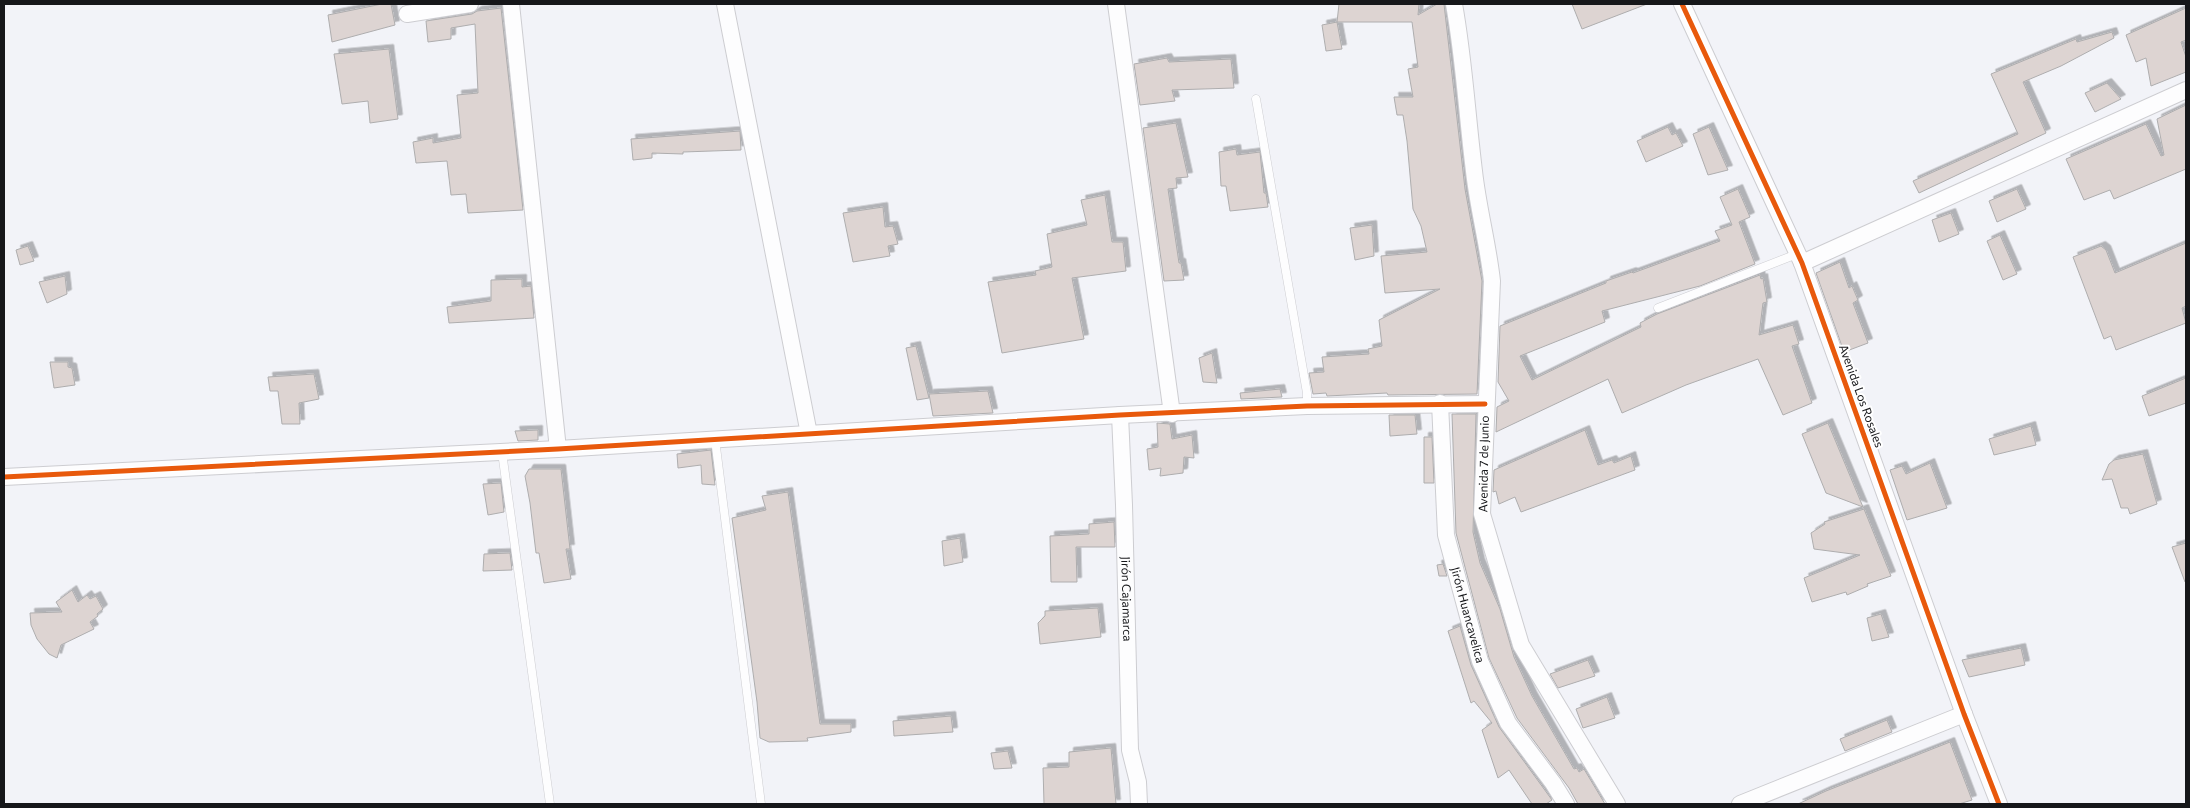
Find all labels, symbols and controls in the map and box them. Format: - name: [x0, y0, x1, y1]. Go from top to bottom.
- street label: Avenida Los Rosales: [1837, 342, 1887, 449]
- street label: Avenida 7 de Junio: [1475, 415, 1492, 513]
- street label: Jirón Cajamarca: [1118, 556, 1135, 642]
- street label: Jirón Huancavelica: [1448, 565, 1488, 664]

